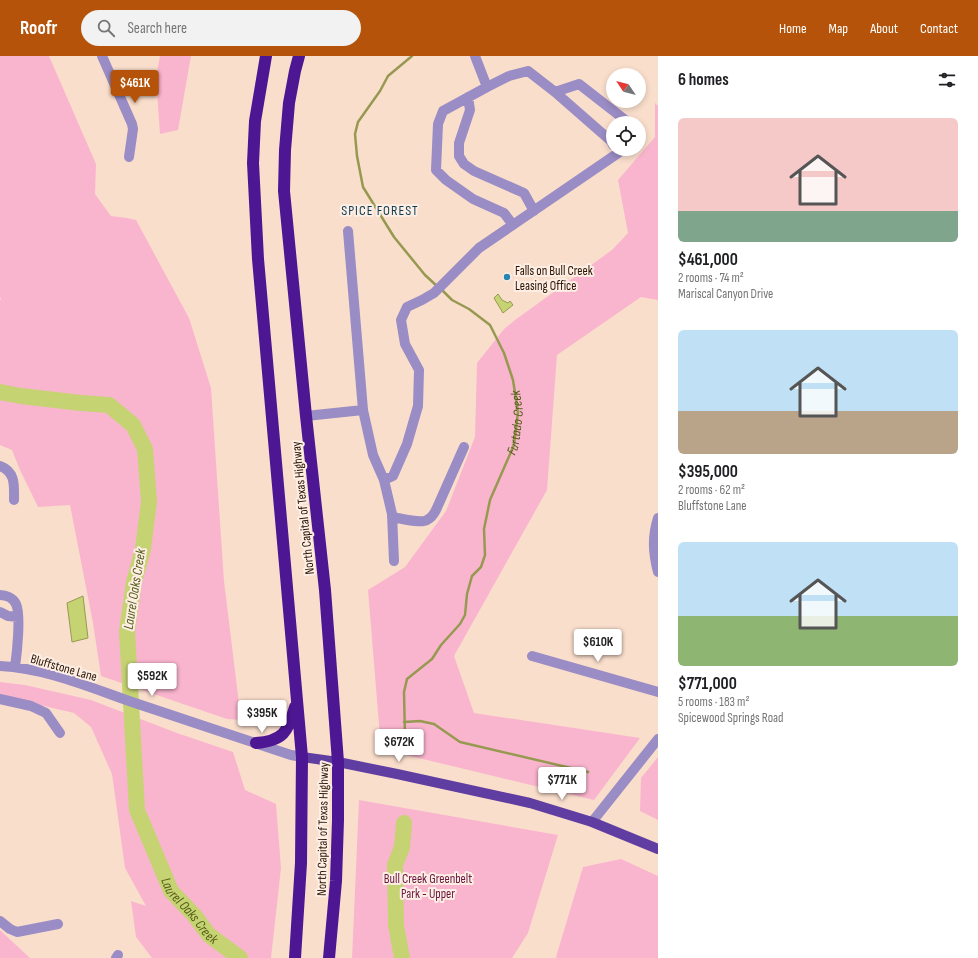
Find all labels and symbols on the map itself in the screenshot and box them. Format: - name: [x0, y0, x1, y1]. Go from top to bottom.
- north arrow: [606, 68, 646, 108]
- pin: $461K: [107, 70, 163, 104]
- district label: SPICE FOREST: [341, 202, 419, 219]
- place label: Falls on Bull Creek Leasing Office: [515, 263, 593, 294]
- marker: Falls on Bull Creek Leasing Office: [502, 272, 512, 282]
- water label: Furtado Creek: [503, 388, 527, 458]
- street label: North Capital of Texas Highway: [288, 441, 318, 575]
- water label: Laurel Oaks Creek: [120, 547, 149, 631]
- pin: $610K: [570, 629, 626, 663]
- street label: Bluffstone Lane: [29, 651, 99, 685]
- pin: $592K: [124, 663, 180, 697]
- pin: $395K: [234, 700, 290, 734]
- pin: $672K: [371, 729, 427, 763]
- street label: North Capital of Texas Highway: [314, 762, 332, 896]
- pin: $771K: [534, 767, 590, 801]
- park label: Bull Creek Greenbelt Park - Upper: [384, 871, 472, 902]
- water label: Laurel Oaks Creek: [157, 875, 222, 948]

